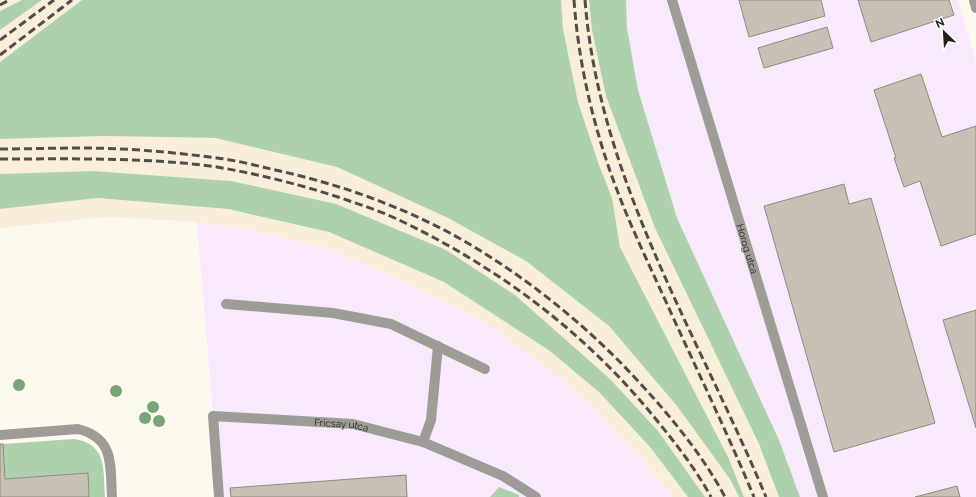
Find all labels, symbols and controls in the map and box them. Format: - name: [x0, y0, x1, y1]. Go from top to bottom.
- north arrow: [924, 12, 964, 52]
- text: N: [933, 16, 947, 31]
- street label: Horog utca: [735, 223, 760, 275]
- street label: Fricsay utca: [314, 416, 370, 433]

